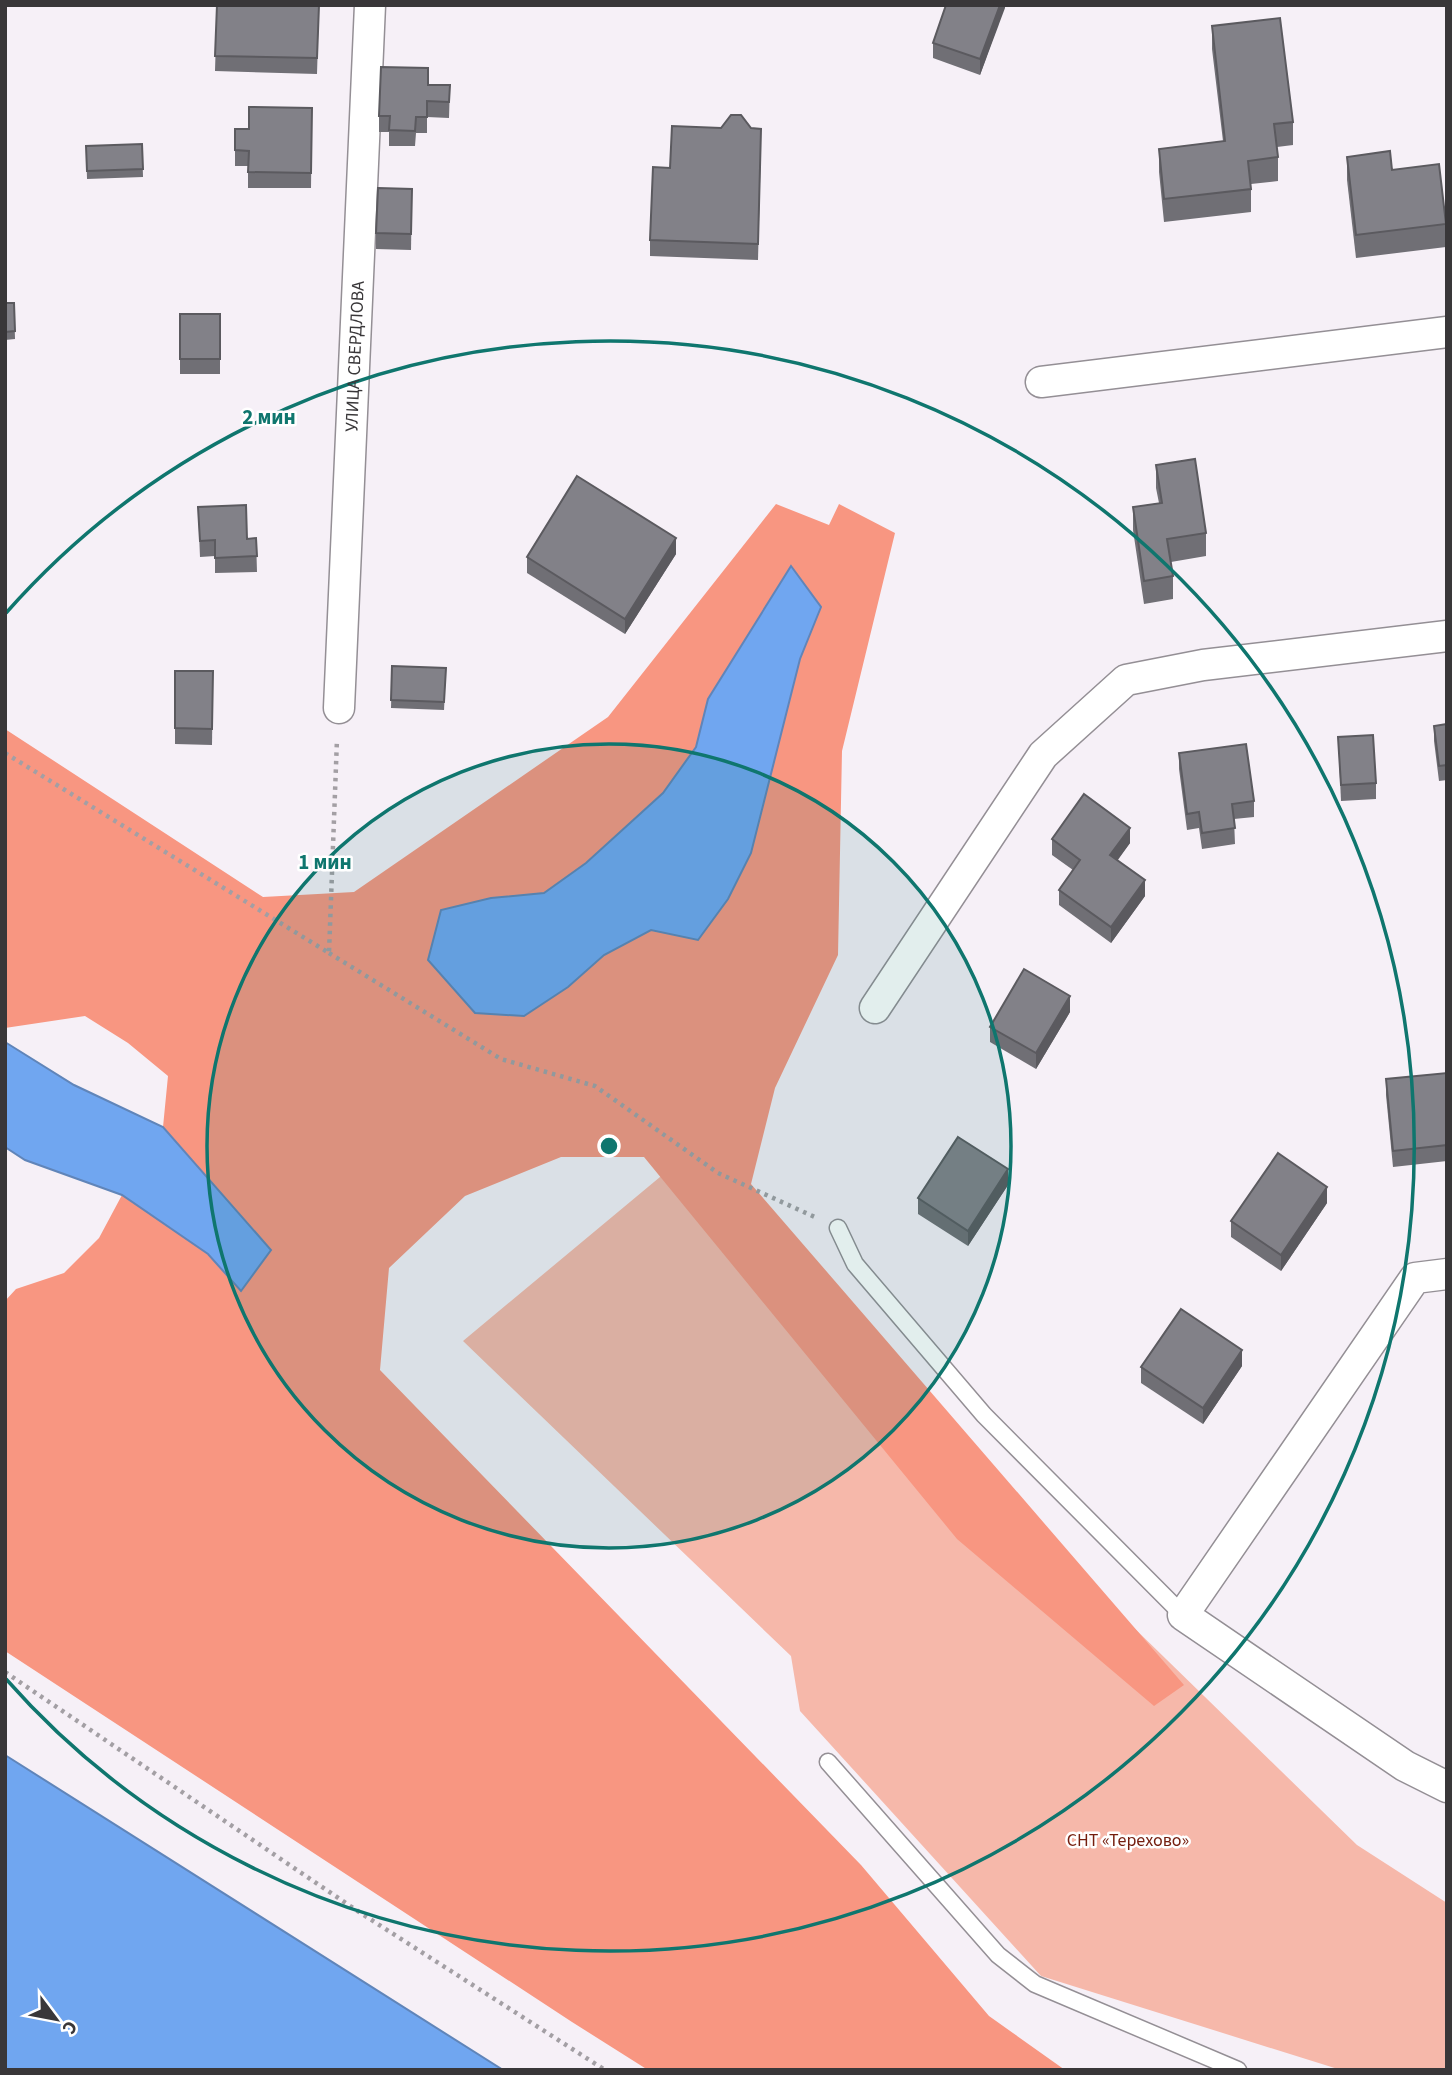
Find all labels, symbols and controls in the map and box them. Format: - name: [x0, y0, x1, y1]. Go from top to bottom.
- street label: УЛИЦА СВЕРДЛОВА: [339, 280, 371, 432]
- text: 2 мин: [242, 402, 296, 432]
- text: 1 мин: [298, 847, 352, 877]
- centre of rings: [597, 1134, 621, 1158]
- park label: СНТ «Терехово»: [1067, 1828, 1189, 1853]
- north arrow: [21, 1984, 91, 2054]
- text: С: [55, 2015, 84, 2039]

